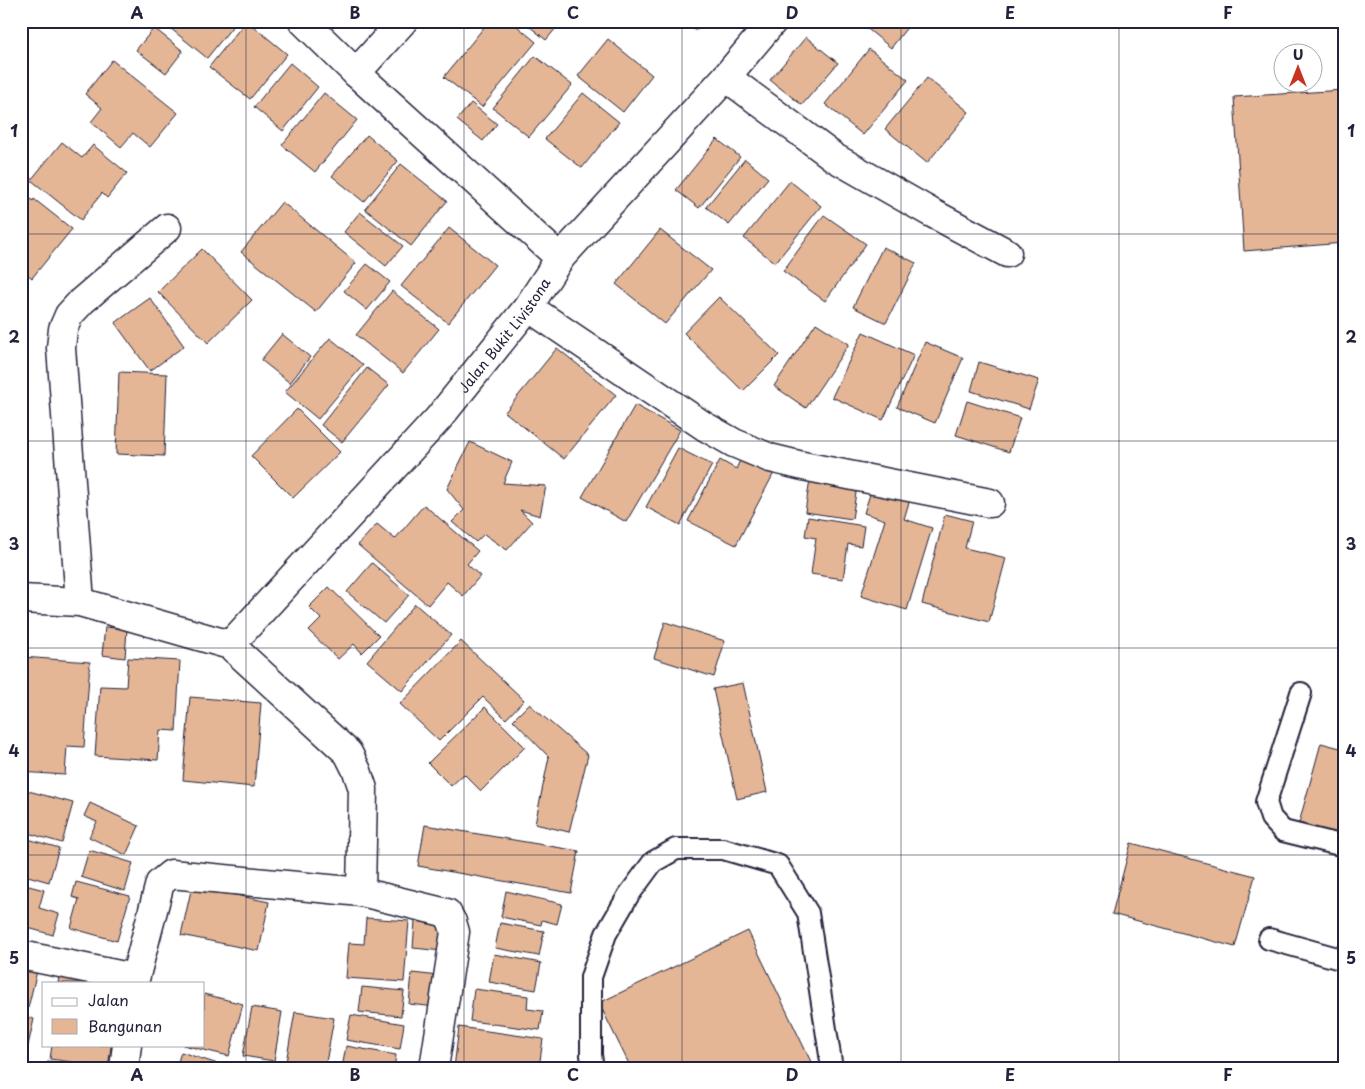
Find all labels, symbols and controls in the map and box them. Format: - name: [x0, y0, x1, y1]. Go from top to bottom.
- text: A: [131, 0, 144, 24]
- text: B: [350, 0, 361, 24]
- text: C: [567, 0, 579, 24]
- text: D: [786, 0, 798, 24]
- text: E: [1005, 0, 1015, 24]
- text: F: [1223, 0, 1233, 24]
- north arrow: [1272, 42, 1322, 92]
- text: U: [1293, 44, 1303, 65]
- text: 1: [10, 118, 18, 142]
- text: 1: [1347, 118, 1355, 142]
- street label: Jalan Bukit Livistona: [453, 273, 555, 397]
- text: 2: [8, 324, 20, 348]
- text: 2: [1345, 324, 1357, 348]
- text: 3: [9, 531, 19, 555]
- text: 3: [1346, 531, 1356, 555]
- text: 4: [9, 738, 20, 762]
- text: 4: [1346, 738, 1357, 762]
- text: 5: [9, 945, 19, 969]
- text: 5: [1346, 945, 1356, 969]
- legend: [42, 982, 205, 1046]
- text: Jalan: [88, 988, 129, 1011]
- text: Bangunan: [88, 1014, 162, 1037]
- text: A: [131, 1062, 144, 1086]
- text: B: [350, 1062, 361, 1086]
- text: C: [567, 1062, 579, 1086]
- text: D: [786, 1062, 798, 1086]
- text: E: [1005, 1062, 1015, 1086]
- text: F: [1223, 1062, 1233, 1086]

